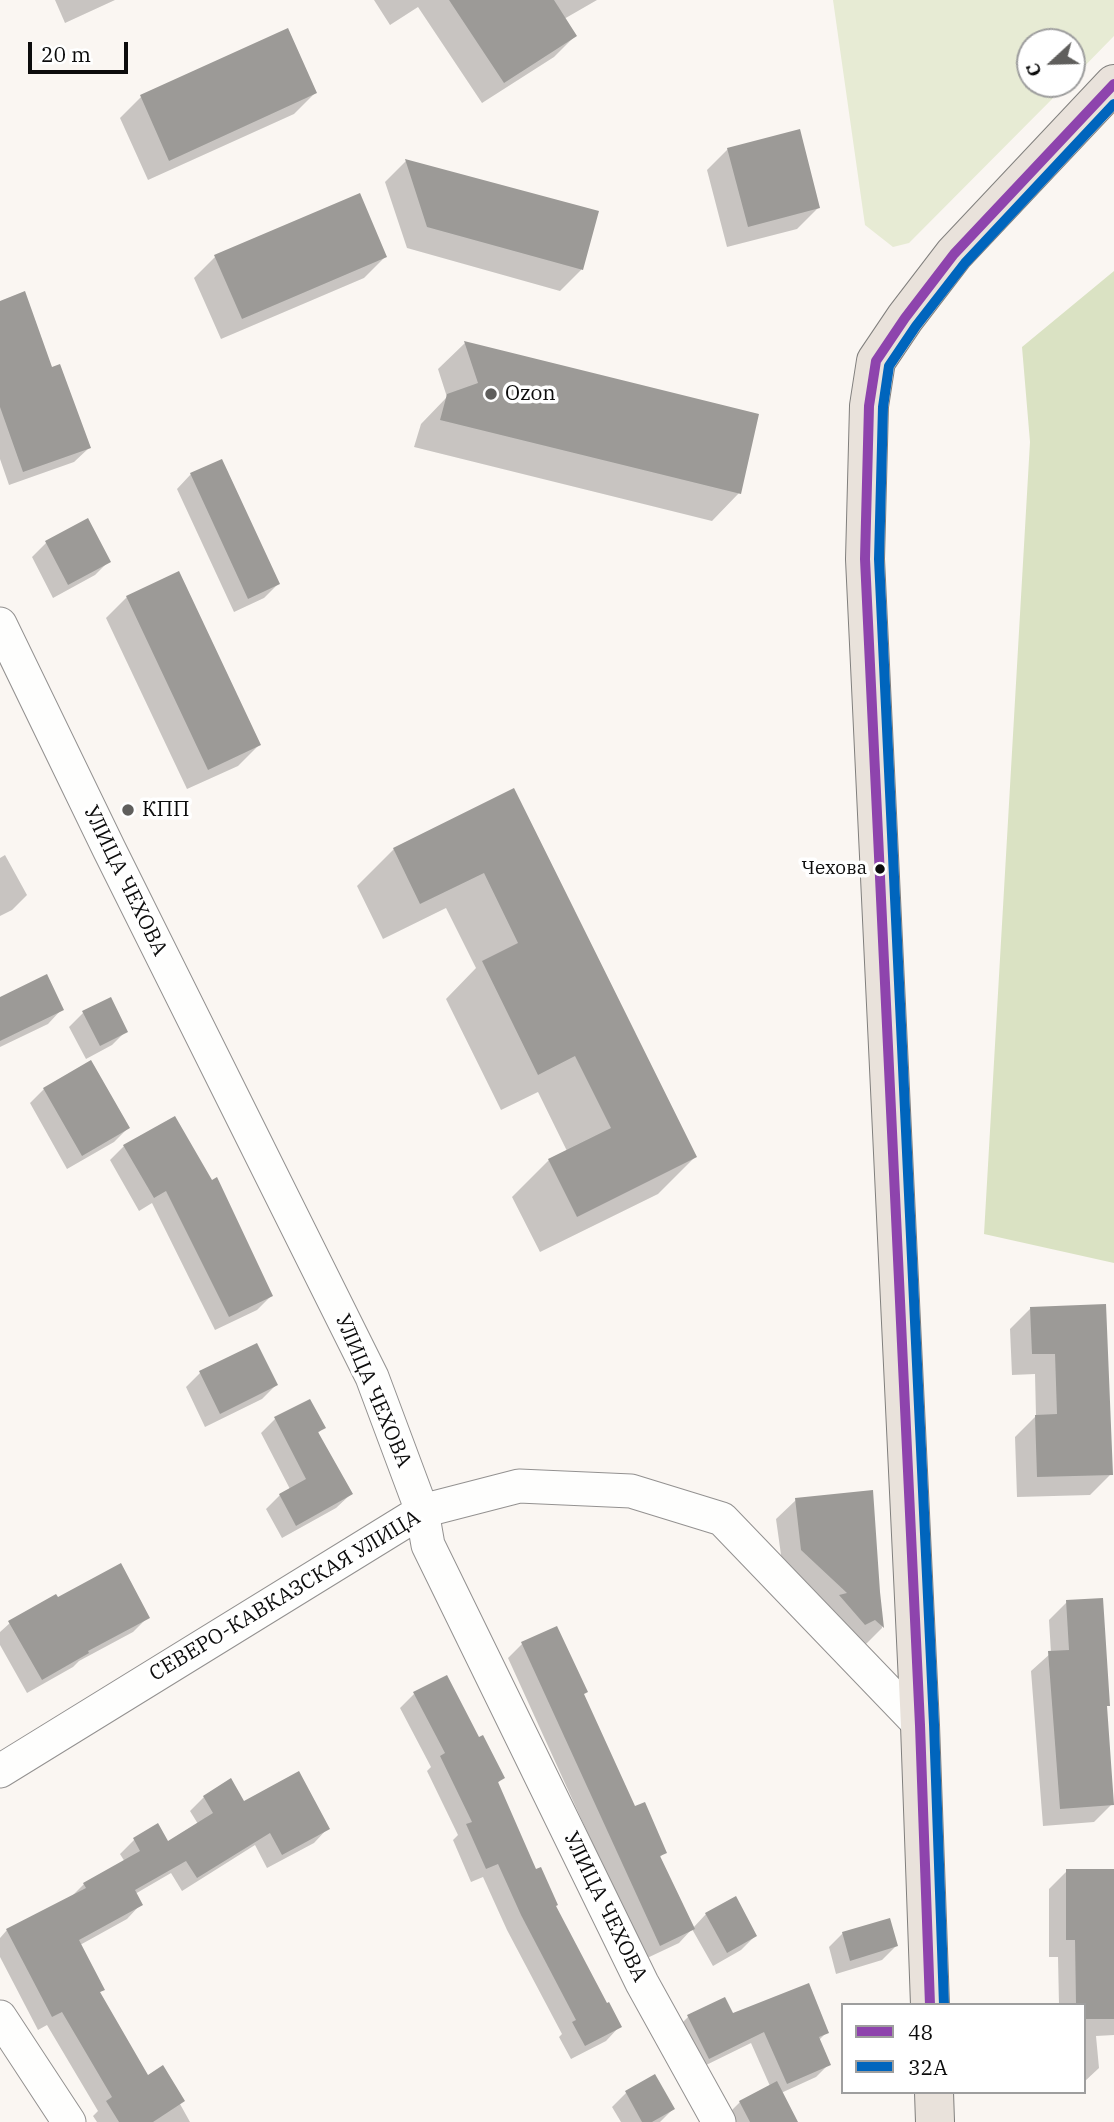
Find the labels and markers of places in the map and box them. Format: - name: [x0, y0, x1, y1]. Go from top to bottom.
- place label: Ozon: [505, 381, 556, 407]
- marker: Ozon: [483, 386, 499, 402]
- place label: КПП: [142, 797, 189, 823]
- marker: КПП: [120, 802, 136, 818]
- place label: Чехова: [801, 858, 867, 880]
- marker: Чехова: [873, 862, 887, 876]

